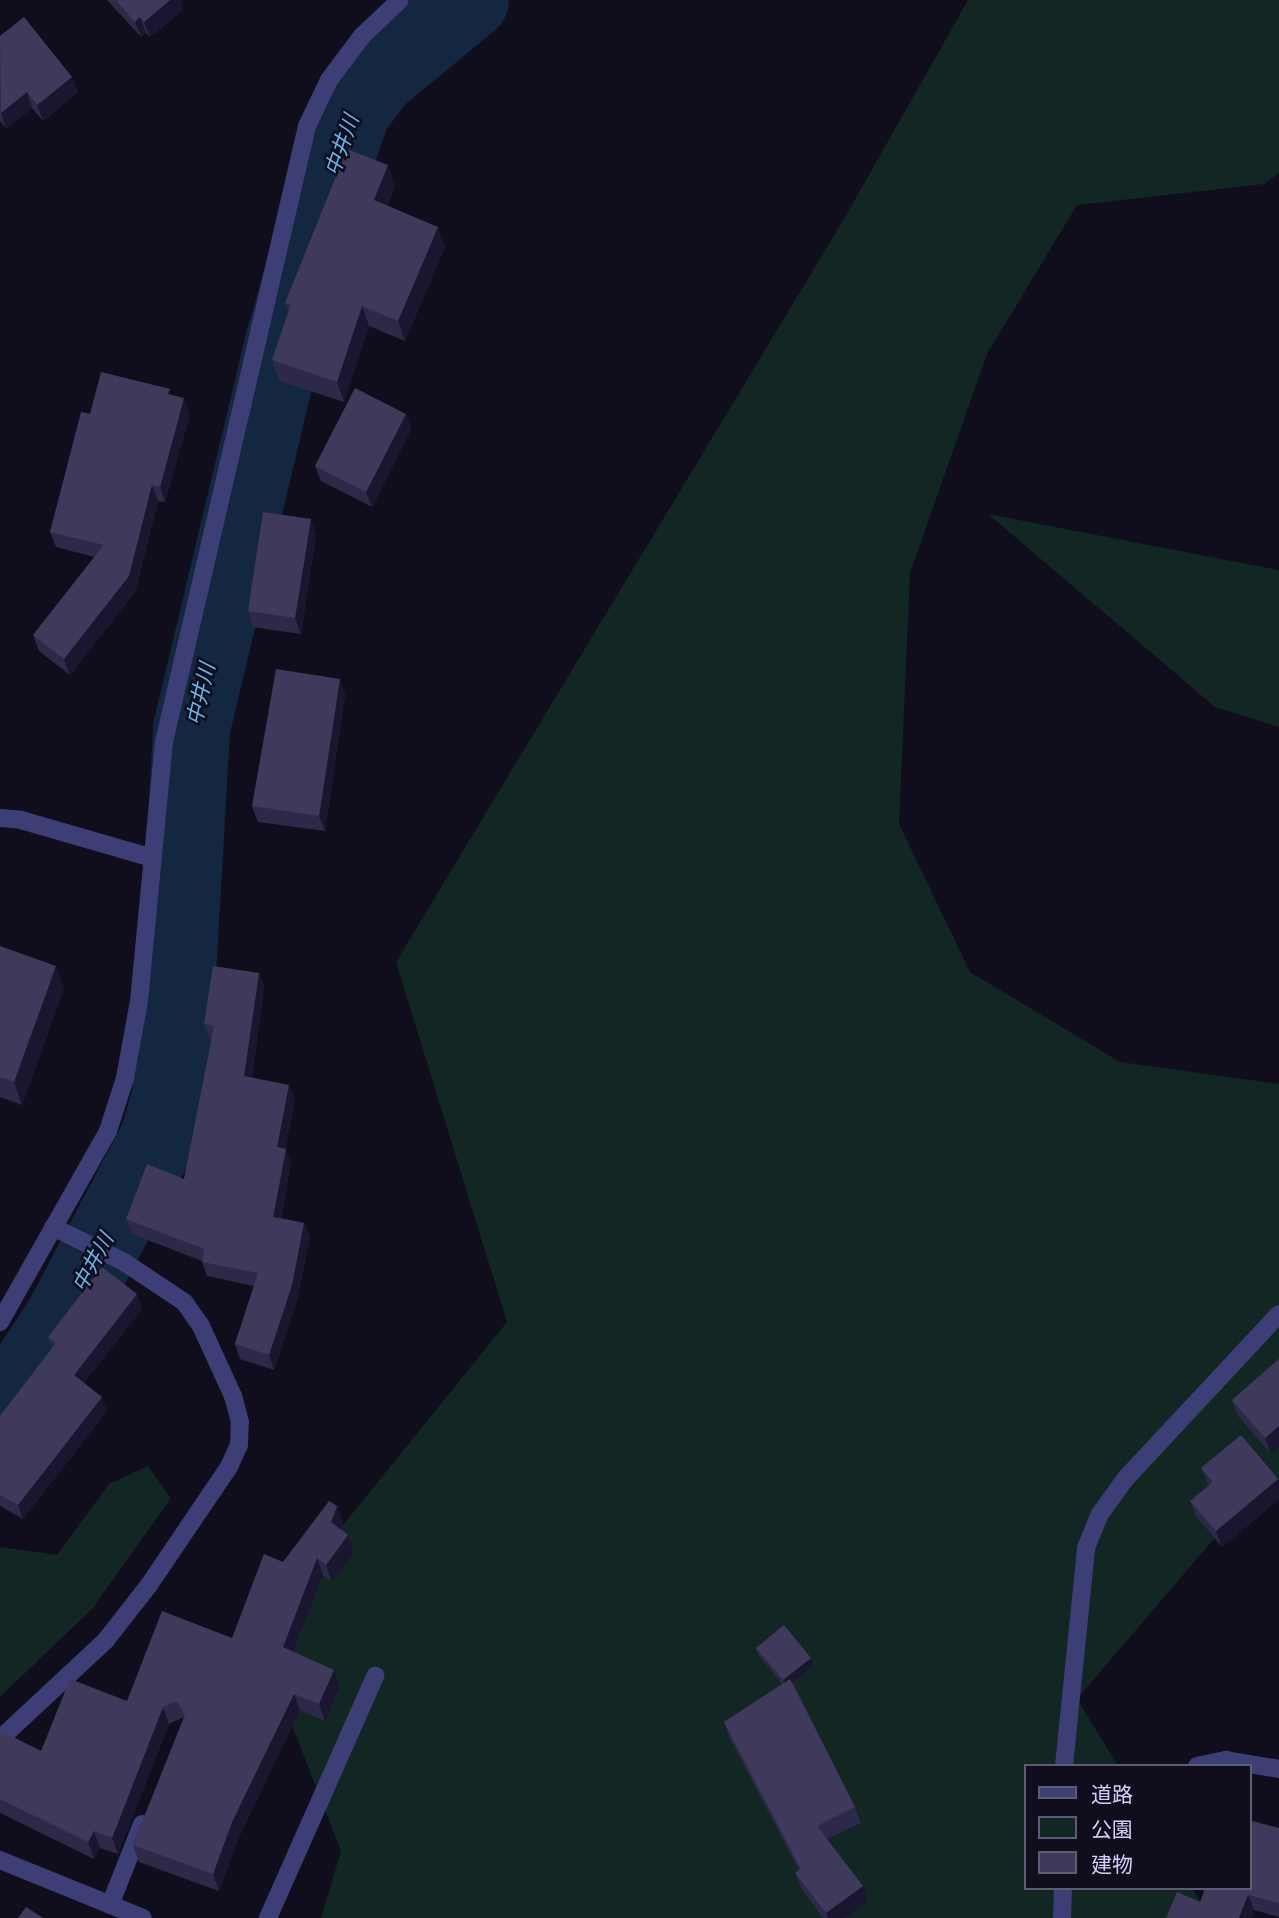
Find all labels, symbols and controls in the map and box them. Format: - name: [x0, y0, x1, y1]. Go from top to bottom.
- water label: 中井川: [319, 111, 363, 179]
- water label: 中井川: [181, 660, 219, 728]
- water label: 中井川: [66, 1228, 118, 1296]
- legend: [1024, 1764, 1251, 1890]
- text: 道路: [1091, 1781, 1133, 1806]
- text: 公園: [1091, 1816, 1133, 1841]
- text: 建物: [1091, 1851, 1133, 1876]

